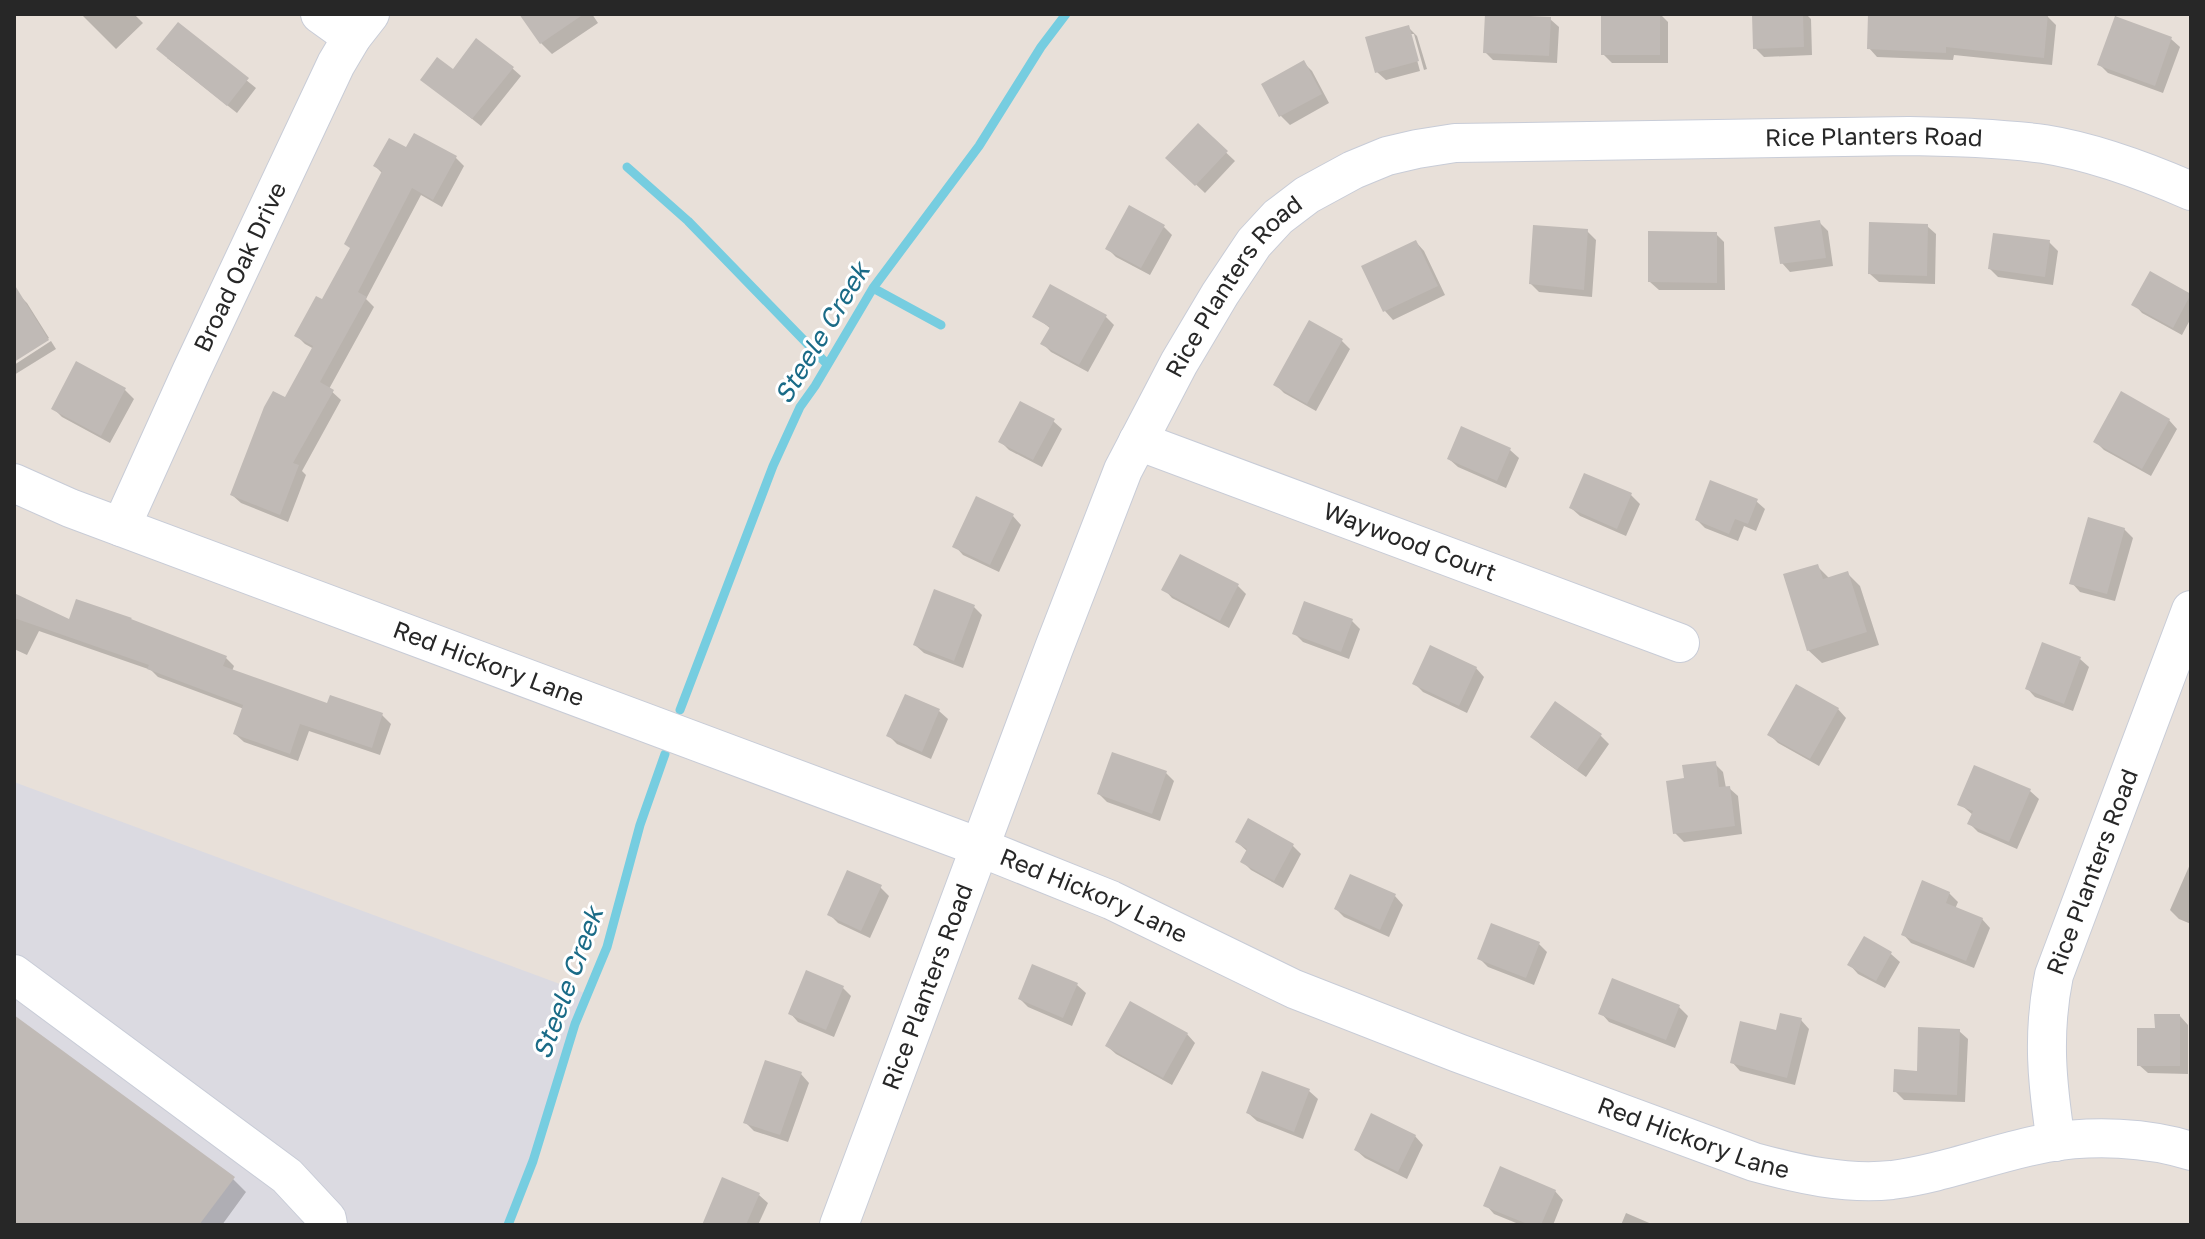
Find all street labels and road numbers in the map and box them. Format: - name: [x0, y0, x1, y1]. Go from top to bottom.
- street label: Rice Planters Road: [1765, 120, 1983, 151]
- street label: Broad Oak Drive: [187, 177, 291, 356]
- street label: Rice Planters Road: [1158, 188, 1307, 382]
- street label: Waywood Court: [1320, 495, 1501, 586]
- street label: Red Hickory Lane: [389, 614, 589, 712]
- street label: Rice Planters Road: [2039, 764, 2143, 979]
- street label: Red Hickory Lane: [996, 841, 1193, 948]
- street label: Rice Planters Road: [875, 879, 978, 1094]
- street label: Red Hickory Lane: [1594, 1090, 1793, 1184]

